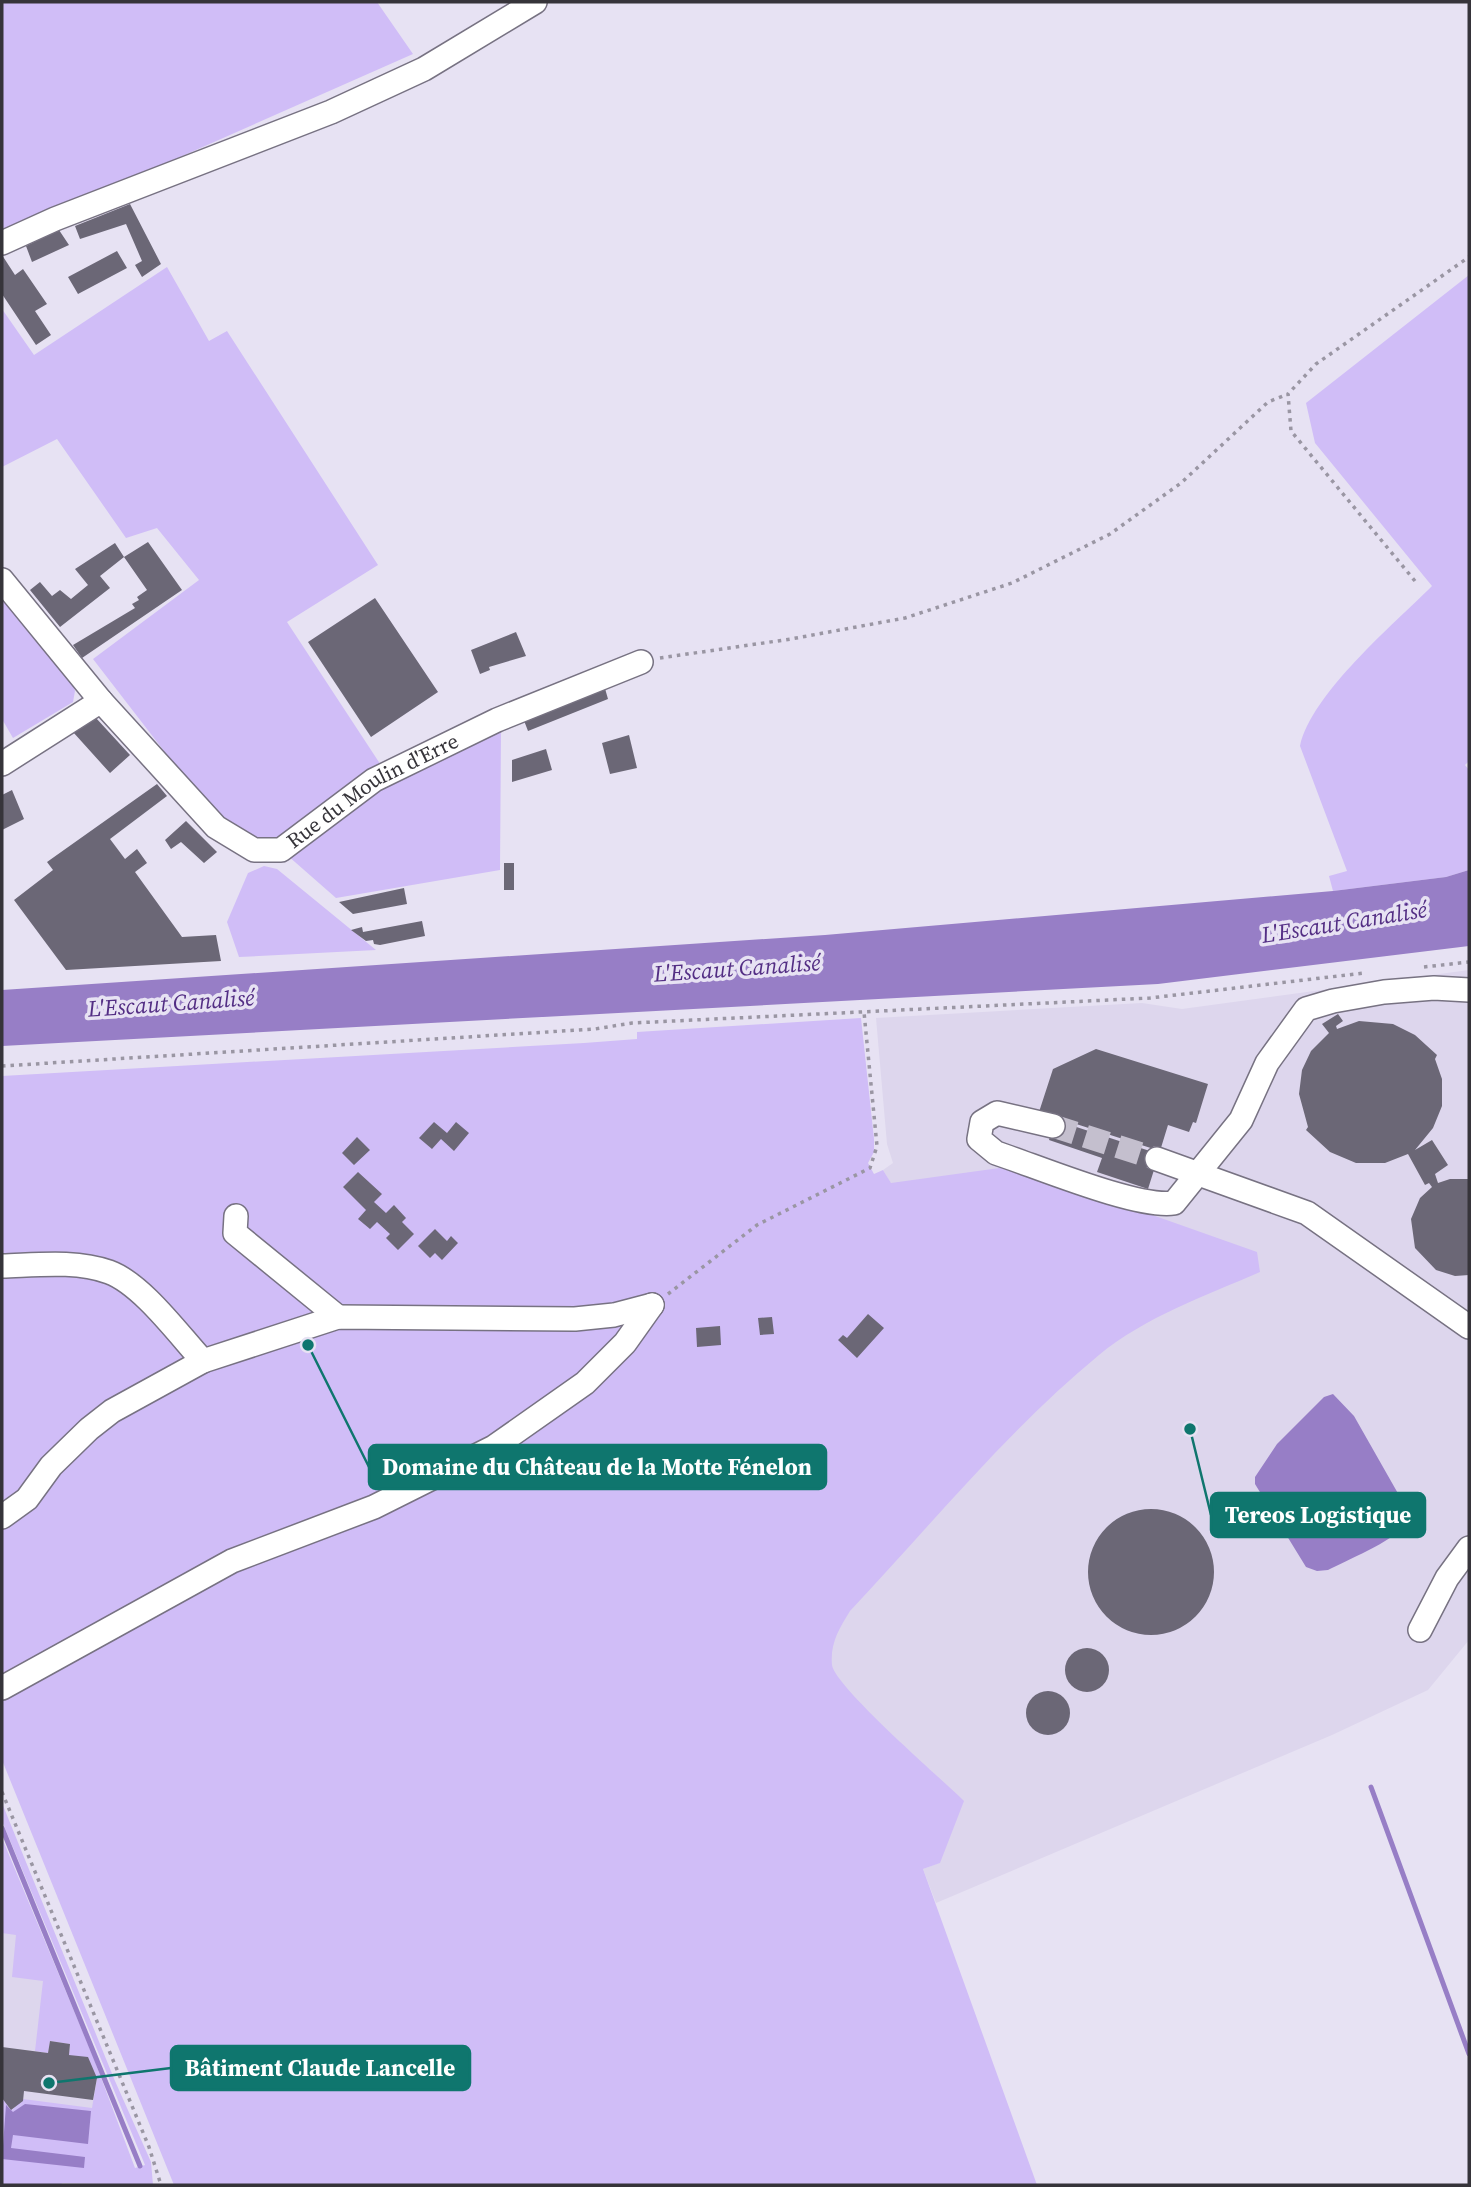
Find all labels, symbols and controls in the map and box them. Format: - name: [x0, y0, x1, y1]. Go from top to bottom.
- street label: Rue du Moulin d'Erre: [280, 726, 463, 855]
- water label: L'Escaut Canalisé: [1258, 893, 1431, 951]
- water label: L'Escaut Canalisé: [652, 946, 823, 990]
- water label: L'Escaut Canalisé: [86, 981, 257, 1025]
- callout: Domaine du Château de la Motte Fénelon: [369, 1445, 826, 1489]
- text: Domaine du Château de la Motte Fénelon: [382, 1451, 812, 1483]
- callout: Tereos Logistique: [1211, 1493, 1425, 1537]
- text: Tereos Logistique: [1225, 1499, 1411, 1531]
- callout: Bâtiment Claude Lancelle: [171, 2046, 470, 2090]
- text: Bâtiment Claude Lancelle: [185, 2052, 455, 2084]

